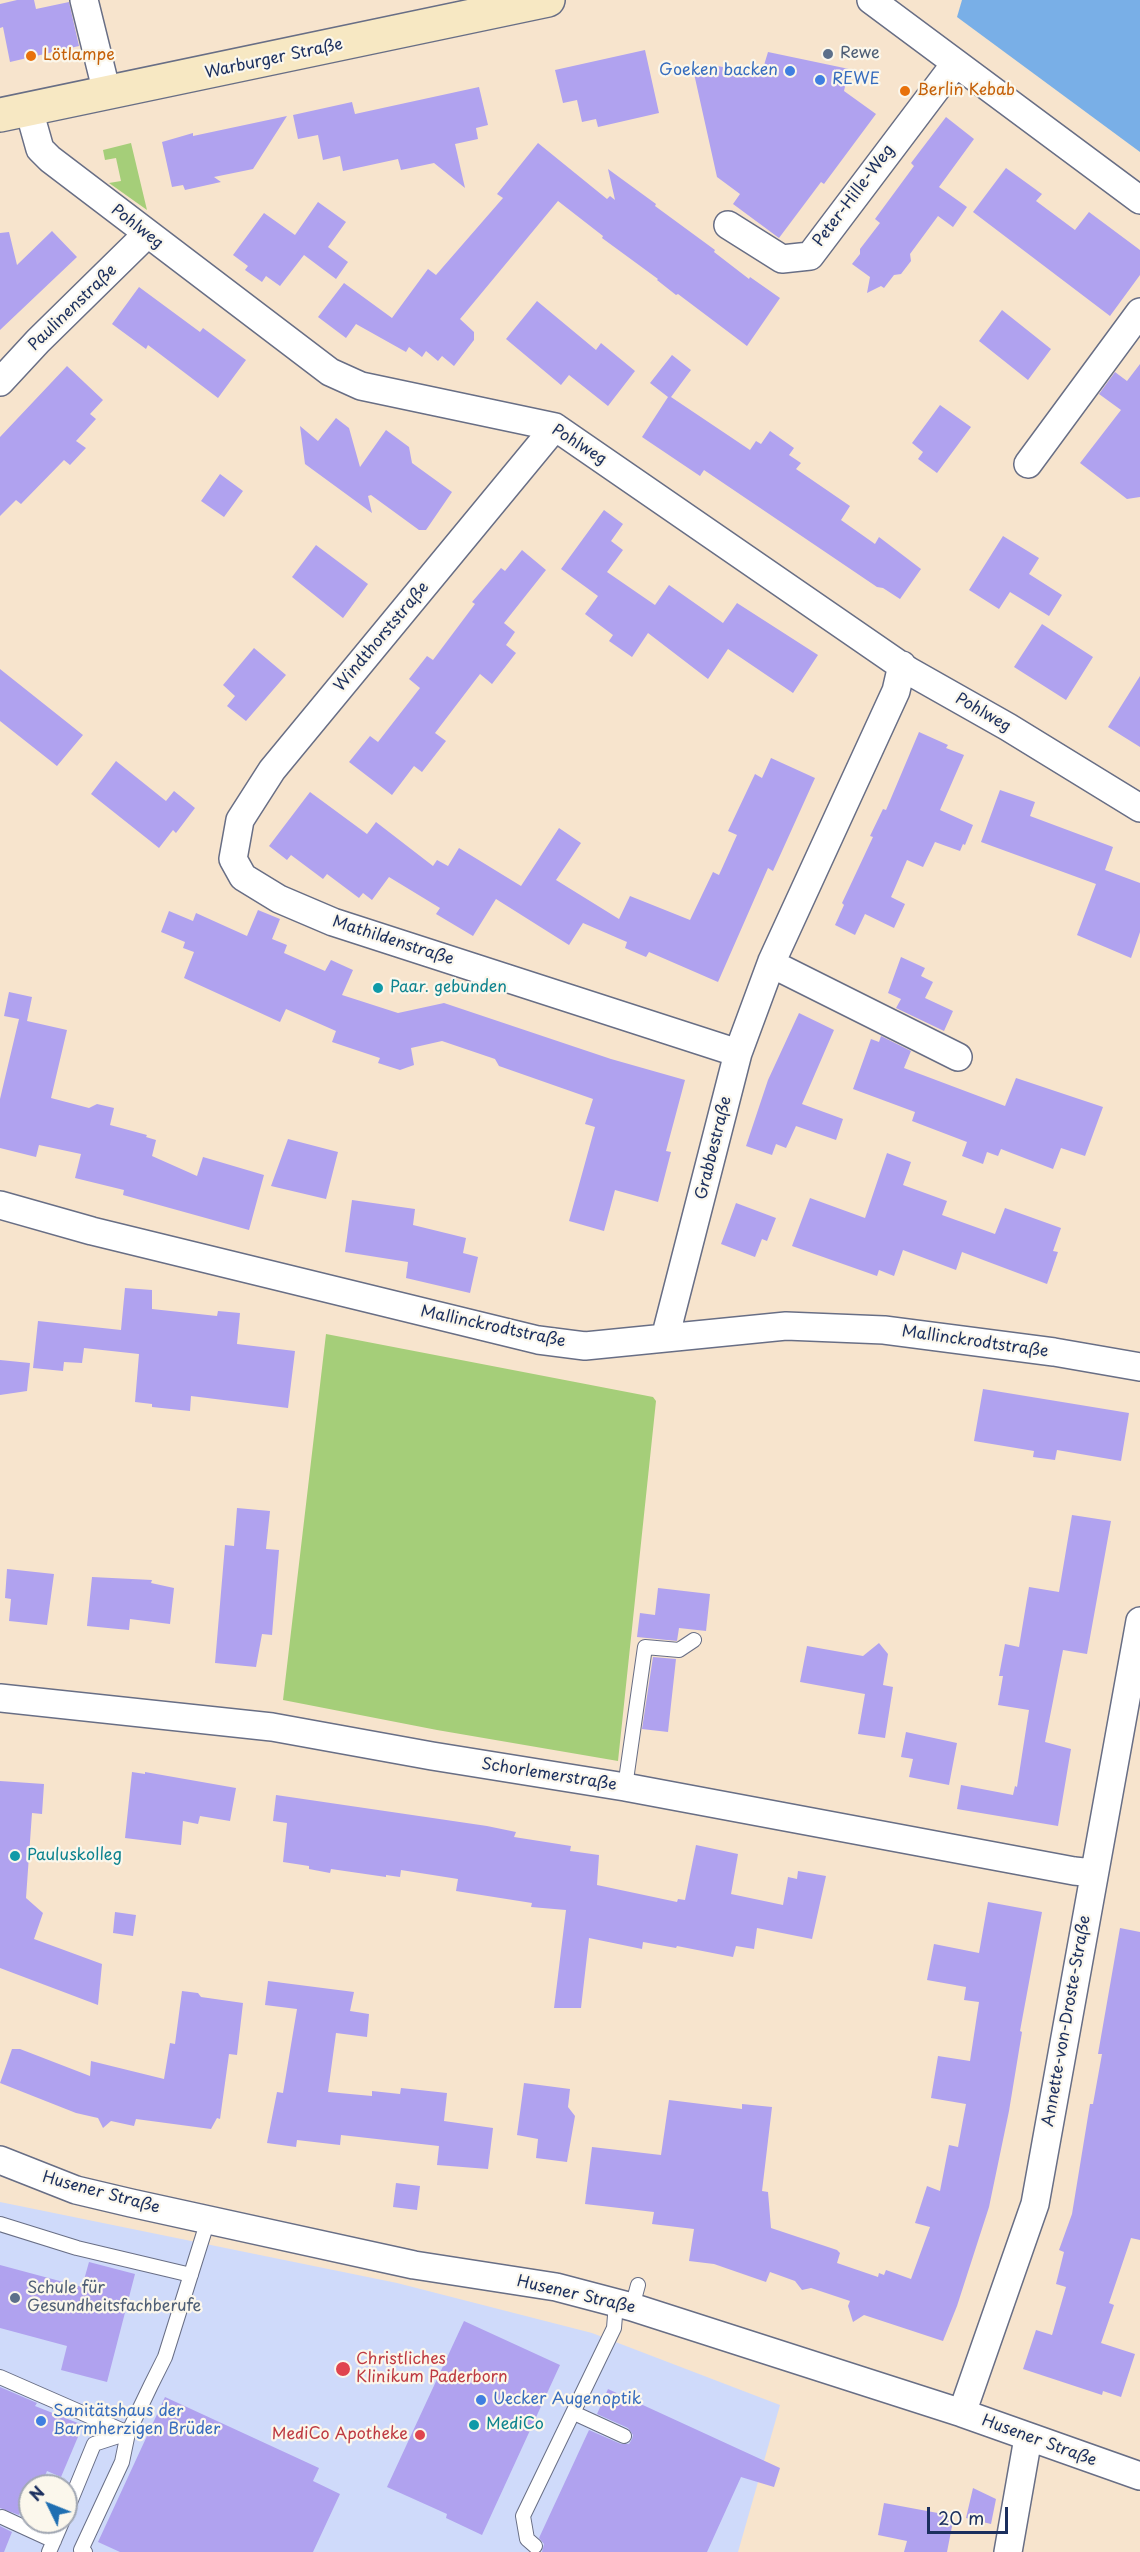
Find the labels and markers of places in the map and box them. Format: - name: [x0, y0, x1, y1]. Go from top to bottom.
- place label: Rewe: [840, 44, 880, 64]
- place label: Lötlampe: [43, 46, 115, 66]
- marker: Rewe: [821, 47, 835, 61]
- marker: Lötlampe: [24, 49, 38, 63]
- place label: Goeken backen: [659, 61, 778, 81]
- marker: Goeken backen: [783, 64, 797, 78]
- place label: REWE: [832, 70, 880, 90]
- marker: REWE: [813, 73, 827, 87]
- place label: Berlin Kebab: [917, 81, 1015, 101]
- marker: Berlin Kebab: [898, 84, 912, 98]
- place label: Paar. gebunden: [390, 978, 507, 998]
- marker: Paar. gebunden: [371, 981, 385, 995]
- place label: Pauluskolleg: [27, 1846, 122, 1866]
- marker: Pauluskolleg: [8, 1849, 22, 1863]
- place label: Schule für Gesundheitsfachberufe: [27, 2279, 201, 2317]
- marker: Schule für Gesundheitsfachberufe: [8, 2291, 22, 2305]
- place label: Christliches Klinikum Paderborn: [356, 2350, 508, 2388]
- marker: Christliches Klinikum Paderborn: [334, 2360, 352, 2378]
- place label: Uecker Augenoptik: [493, 2390, 641, 2410]
- marker: Uecker Augenoptik: [474, 2393, 488, 2407]
- place label: Sanitätshaus der Barmherzigen Brüder: [53, 2402, 220, 2440]
- marker: Sanitätshaus der Barmherzigen Brüder: [34, 2414, 48, 2428]
- place label: MediCo: [486, 2415, 544, 2435]
- marker: MediCo: [467, 2418, 481, 2432]
- place label: MediCo Apotheke: [272, 2425, 408, 2445]
- marker: MediCo Apotheke: [413, 2428, 427, 2442]

